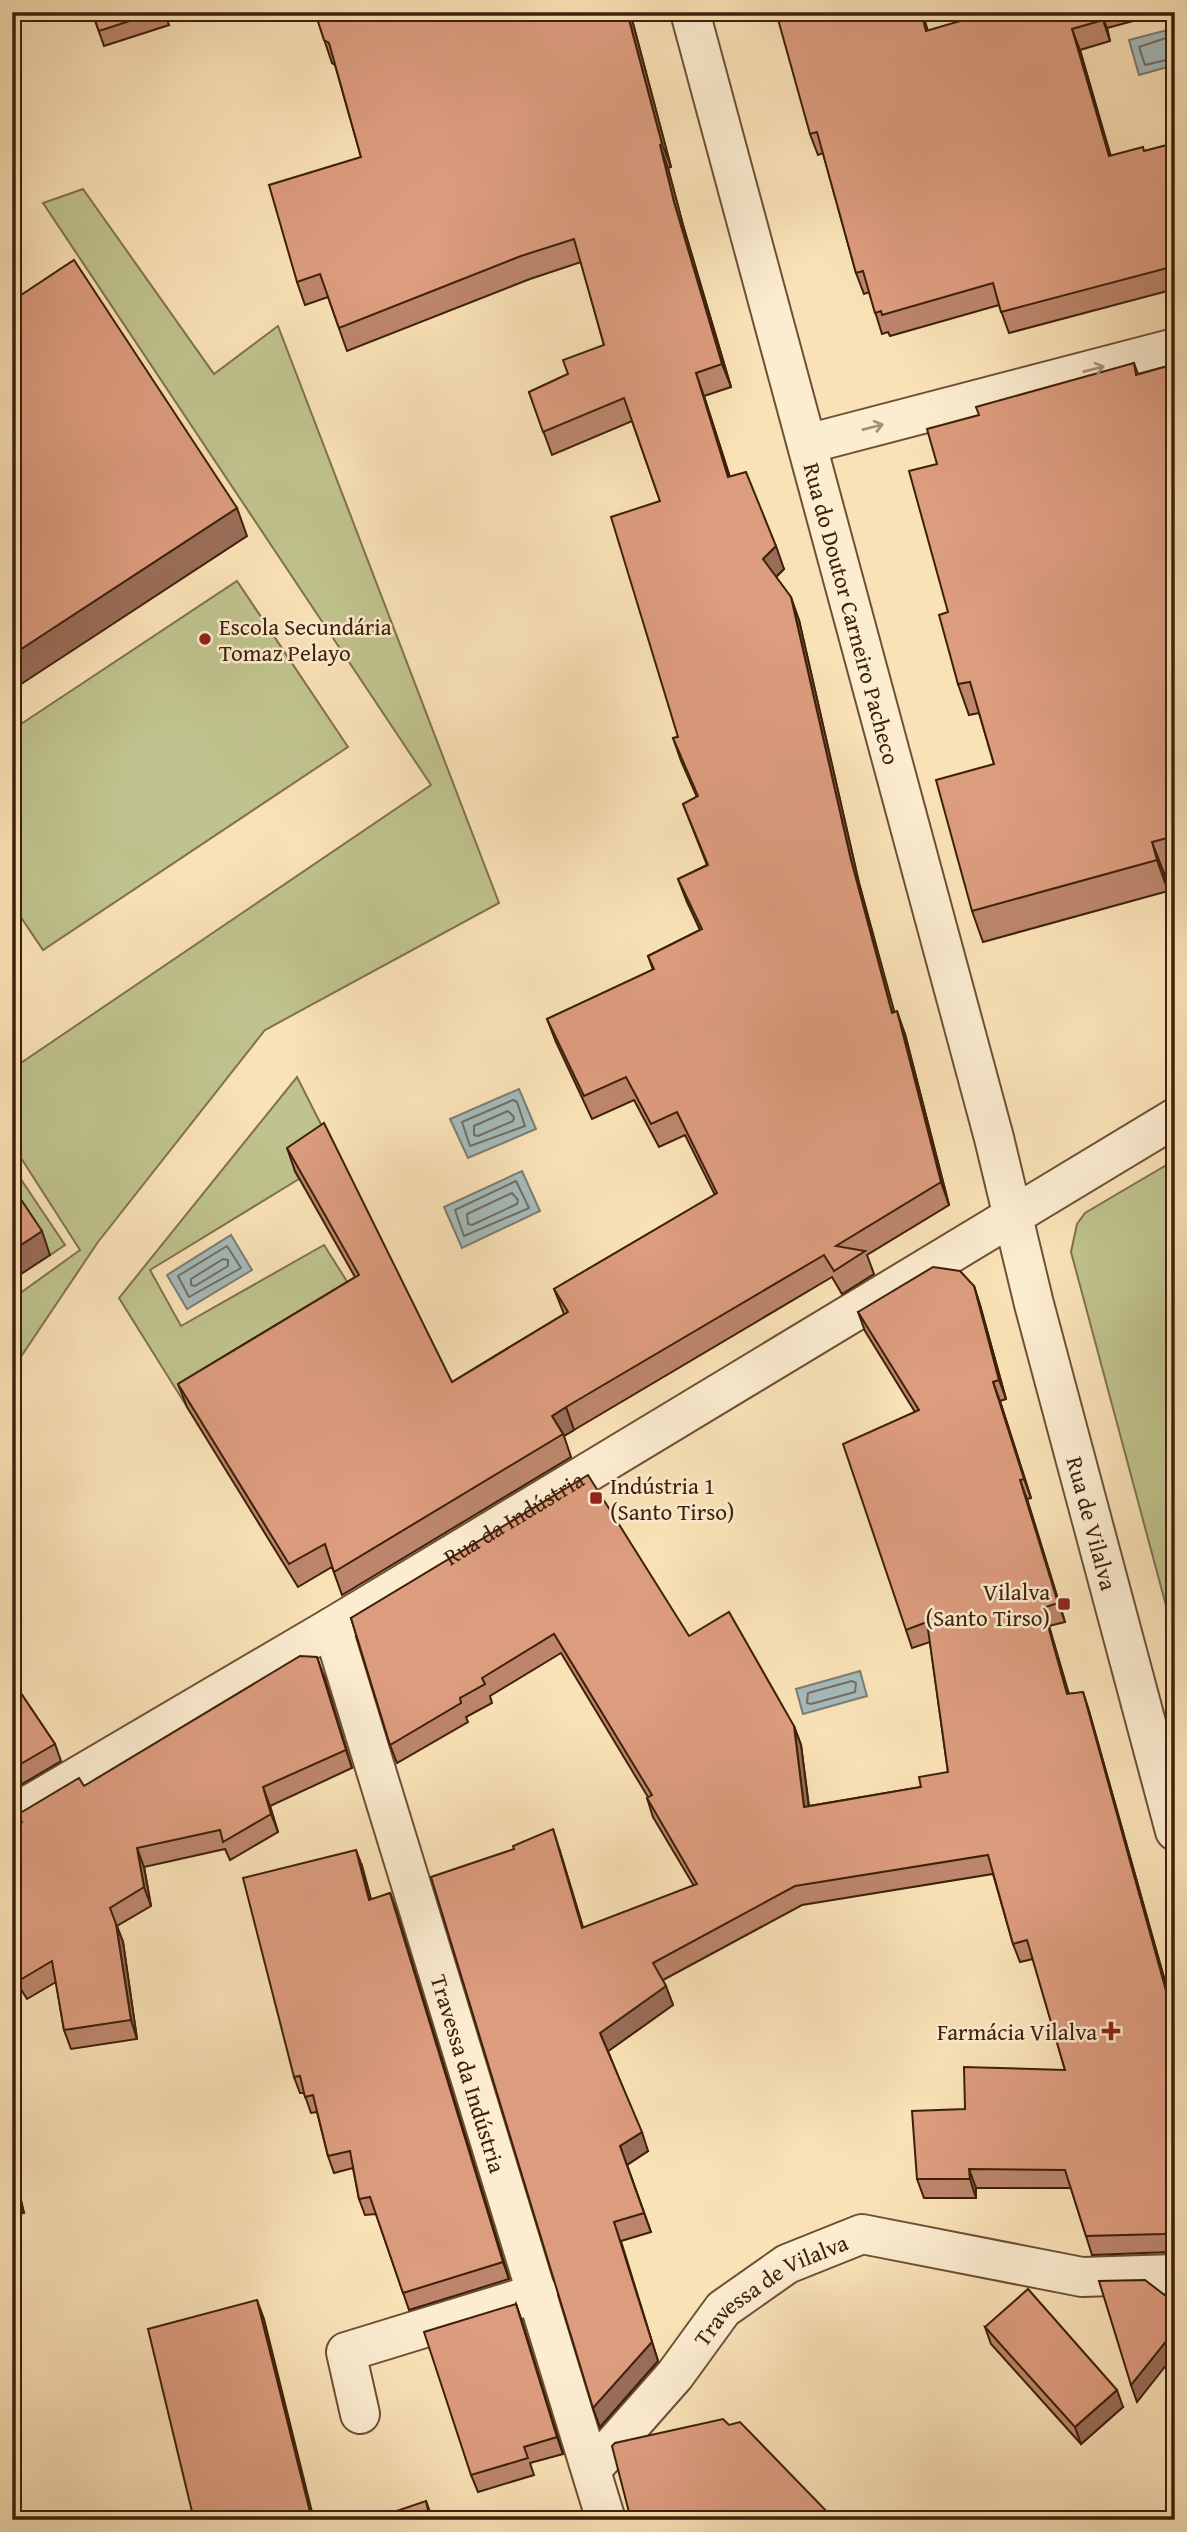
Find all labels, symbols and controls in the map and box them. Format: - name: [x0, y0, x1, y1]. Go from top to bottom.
- one-way arrow: [1082, 362, 1104, 375]
- one-way arrow: [862, 419, 884, 432]
- street label: Rua do Doutor Carneiro Pacheco: [796, 459, 909, 768]
- place label: Escola Secundária Tomaz Pelayo: [219, 610, 392, 669]
- marker: Escola Secundária Tomaz Pelayo: [197, 631, 213, 647]
- street label: Rua de Vilalva: [1059, 1453, 1126, 1594]
- street label: Rua da Indústria: [437, 1462, 590, 1573]
- place label: Indústria 1 (Santo Tirso): [610, 1469, 734, 1528]
- marker: Indústria 1 (Santo Tirso): [588, 1490, 604, 1506]
- place label: Vilalva (Santo Tirso): [926, 1575, 1050, 1634]
- marker: Vilalva (Santo Tirso): [1056, 1596, 1072, 1612]
- street label: Travessa da Indústria: [423, 1970, 515, 2177]
- place label: Farmácia Vilalva: [937, 2015, 1097, 2048]
- marker: Farmácia Vilalva: [1103, 2023, 1119, 2039]
- street label: Travessa de Vilalva: [685, 2225, 852, 2353]

